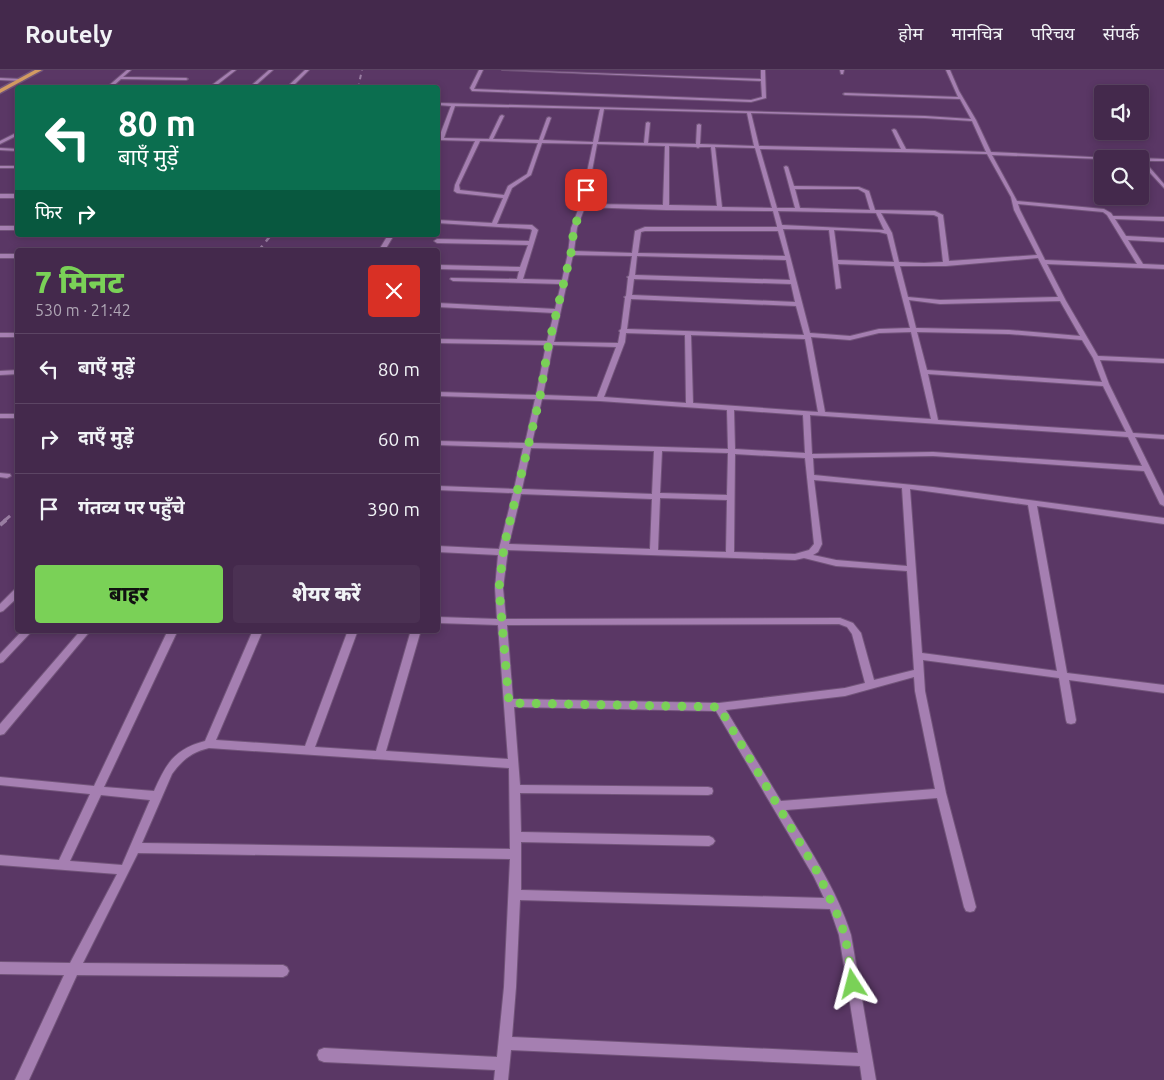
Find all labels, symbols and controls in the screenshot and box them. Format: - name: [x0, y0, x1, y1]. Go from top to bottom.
- text: Routely: [25, 21, 112, 48]
- text: होम: [898, 23, 923, 43]
- text: मानचित्र: [951, 23, 1003, 43]
- text: परिचय: [1031, 23, 1075, 43]
- text: संपर्क: [1103, 23, 1139, 43]
- map controls: [1094, 85, 1149, 205]
- button: sound: [1094, 85, 1149, 140]
- text: 80 m: [118, 103, 196, 143]
- icon: left: [35, 105, 100, 170]
- text: बाएँ मुड़ें: [118, 144, 178, 169]
- button: search: [1094, 150, 1149, 205]
- pin: [565, 169, 607, 211]
- icon: arrive: [572, 176, 600, 204]
- icon: right: [72, 200, 100, 228]
- text: फिर: [35, 201, 62, 223]
- text: 7 मिनट: [35, 265, 124, 299]
- button: close: [368, 265, 420, 317]
- text: 530 m · 21:42: [35, 301, 131, 319]
- icon: left: [35, 355, 63, 383]
- text: बाएँ मुड़ें: [78, 356, 135, 378]
- text: 80 m: [378, 358, 420, 380]
- icon: right: [35, 425, 63, 453]
- text: दाएँ मुड़ें: [78, 426, 134, 448]
- text: 60 m: [378, 428, 420, 450]
- icon: arrive: [35, 495, 63, 523]
- text: गंतव्य पर पहुँचे: [78, 496, 185, 518]
- text: 390 m: [367, 498, 420, 520]
- button: बाहर: [35, 565, 223, 623]
- button: शेयर करें: [233, 565, 420, 623]
- position arrow: [826, 957, 878, 1009]

